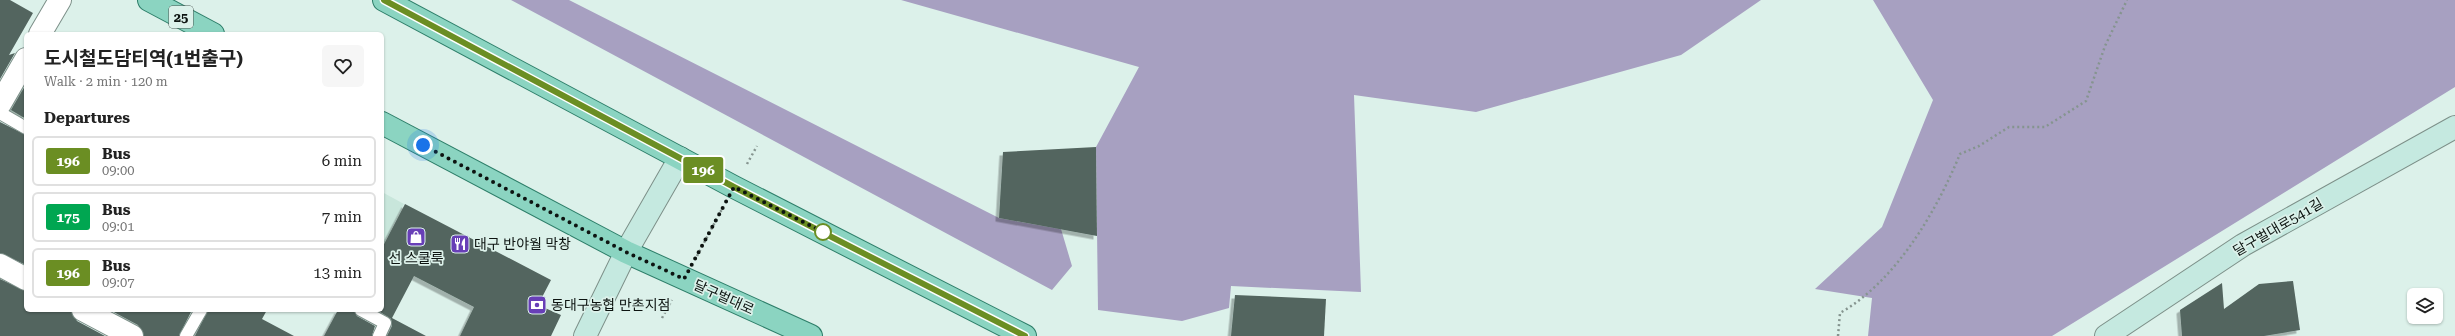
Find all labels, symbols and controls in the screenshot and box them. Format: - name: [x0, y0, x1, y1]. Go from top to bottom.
- road number: 25: [169, 6, 193, 28]
- button: heart: [322, 45, 364, 87]
- text: 도시철도담티역(1번출구): [44, 47, 243, 70]
- text: Walk · 2 min · 120 m: [44, 74, 168, 89]
- text: Departures: [44, 109, 130, 127]
- your location: [413, 135, 433, 155]
- text: Bus: [102, 145, 130, 163]
- text: 6 min: [322, 152, 362, 170]
- text: 196: [56, 153, 80, 169]
- line badge: 196: [680, 157, 726, 183]
- text: 196: [691, 162, 715, 178]
- text: 09:00: [102, 163, 134, 178]
- street label: 달구벌대로541길: [2230, 195, 2326, 259]
- text: Bus: [102, 201, 130, 219]
- text: 7 min: [322, 208, 362, 226]
- text: 175: [56, 209, 80, 225]
- text: 09:01: [102, 219, 134, 234]
- unlabelled marker: [814, 223, 832, 241]
- shop icon: 선 스쿨룩: [405, 226, 427, 248]
- restaurant icon: 대구 반야월 막창: [449, 233, 471, 255]
- place label: 대구 반야월 막창: [474, 236, 571, 252]
- place label: 선 스쿨룩: [388, 250, 444, 266]
- text: Bus: [102, 257, 130, 275]
- text: 13 min: [313, 264, 362, 282]
- text: 196: [56, 265, 80, 281]
- text: 09:07: [102, 275, 134, 290]
- street label: 달구벌대로: [691, 277, 757, 317]
- map controls: [2407, 288, 2443, 324]
- button: layers: [2407, 288, 2443, 324]
- bank icon: 동대구농협 만촌지점: [526, 294, 548, 316]
- place label: 동대구농협 만촌지점: [551, 297, 670, 313]

